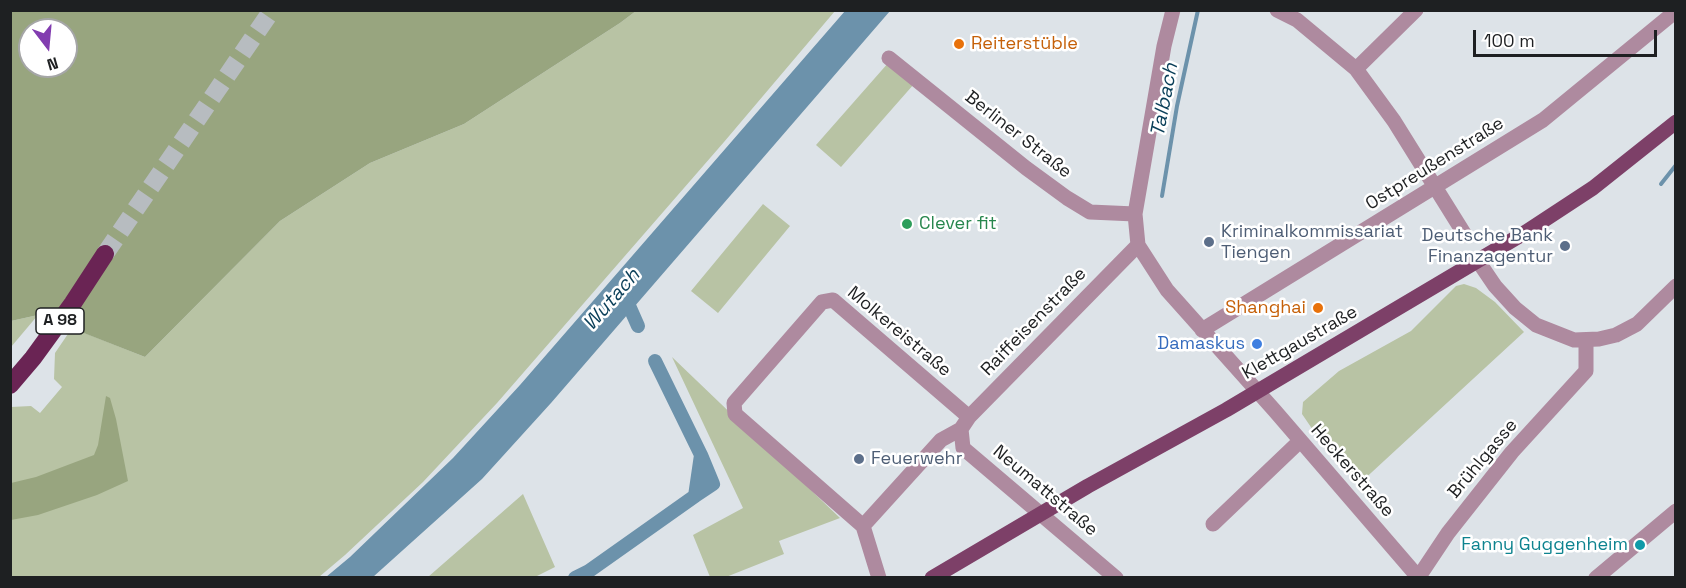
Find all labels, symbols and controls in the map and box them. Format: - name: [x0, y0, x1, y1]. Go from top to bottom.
- north arrow: [18, 18, 78, 78]
- scale bar: [1476, 18, 1660, 56]
- text: 100 m: [1484, 29, 1535, 52]
- place label: Reiterstüble: [971, 33, 1078, 55]
- marker: Reiterstüble: [952, 37, 966, 51]
- text: N: [45, 52, 61, 75]
- water label: Talbach: [1146, 61, 1184, 139]
- street label: Berliner Straße: [960, 87, 1076, 183]
- street label: Ostpreußenstraße: [1362, 113, 1508, 215]
- place label: Clever fit: [919, 213, 997, 235]
- marker: Clever fit: [900, 217, 914, 231]
- place label: Kriminalkommissariat Tiengen: [1221, 221, 1403, 264]
- place label: Deutsche Bank Finanzagentur: [1422, 225, 1553, 268]
- marker: Kriminalkommissariat Tiengen: [1202, 235, 1216, 249]
- marker: Deutsche Bank Finanzagentur: [1558, 239, 1572, 253]
- street label: Raiffeisenstraße: [977, 263, 1091, 381]
- water label: Wutach: [579, 264, 645, 336]
- street label: Molkereistraße: [843, 282, 955, 382]
- place label: Shanghai: [1225, 297, 1306, 319]
- street label: Klettgaustraße: [1239, 301, 1361, 385]
- marker: Shanghai: [1311, 301, 1325, 315]
- road number: A 98: [36, 308, 84, 334]
- place label: Damaskus: [1157, 333, 1245, 355]
- marker: Damaskus: [1250, 337, 1264, 351]
- street label: Brühlgasse: [1444, 415, 1522, 503]
- street label: Heckerstraße: [1306, 420, 1398, 522]
- street label: Neumattstraße: [988, 441, 1102, 541]
- place label: Feuerwehr: [871, 448, 962, 470]
- marker: Feuerwehr: [852, 452, 866, 466]
- place label: Fanny Guggenheim: [1461, 534, 1628, 556]
- marker: Fanny Guggenheim: [1633, 538, 1647, 552]

